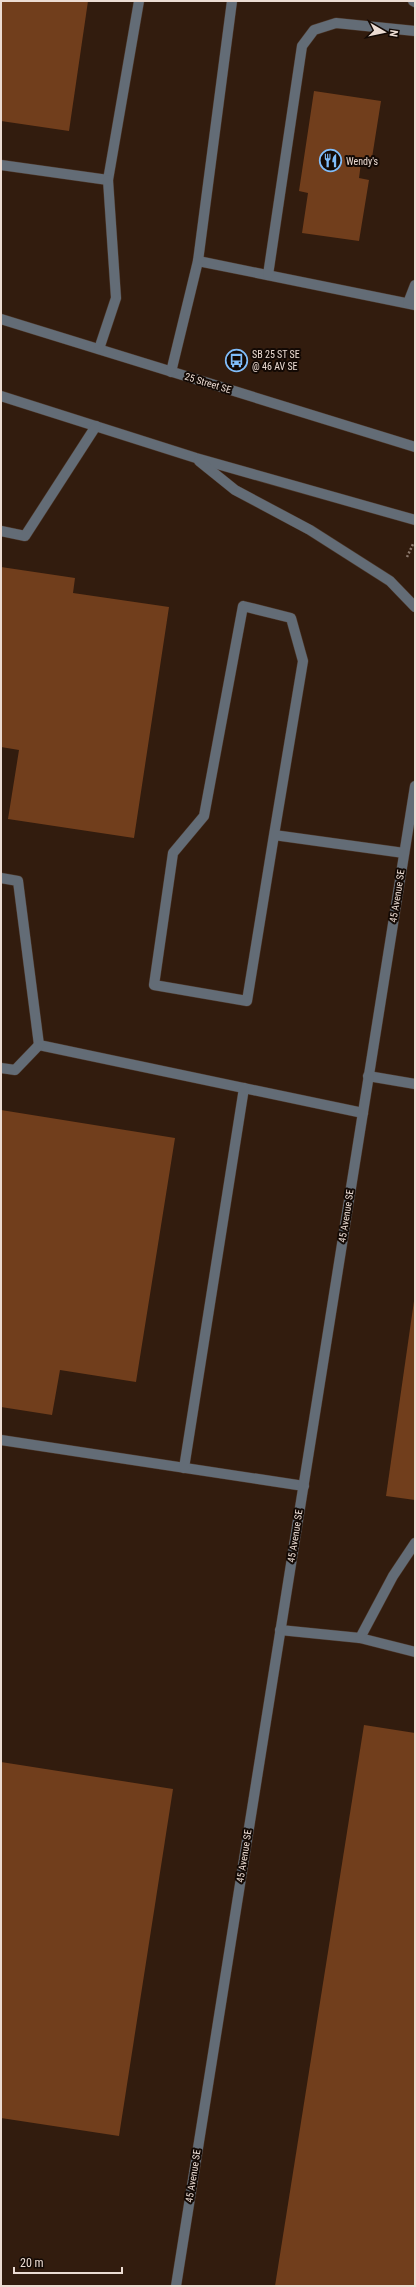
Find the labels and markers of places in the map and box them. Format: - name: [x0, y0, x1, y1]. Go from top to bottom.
- restaurant icon: Wendy's: [318, 148, 344, 174]
- place label: Wendy's: [346, 156, 379, 167]
- bus stop icon: SB 25 ST SE @ 46 AV SE: [223, 347, 249, 373]
- place label: SB 25 ST SE @ 46 AV SE: [252, 349, 300, 372]

